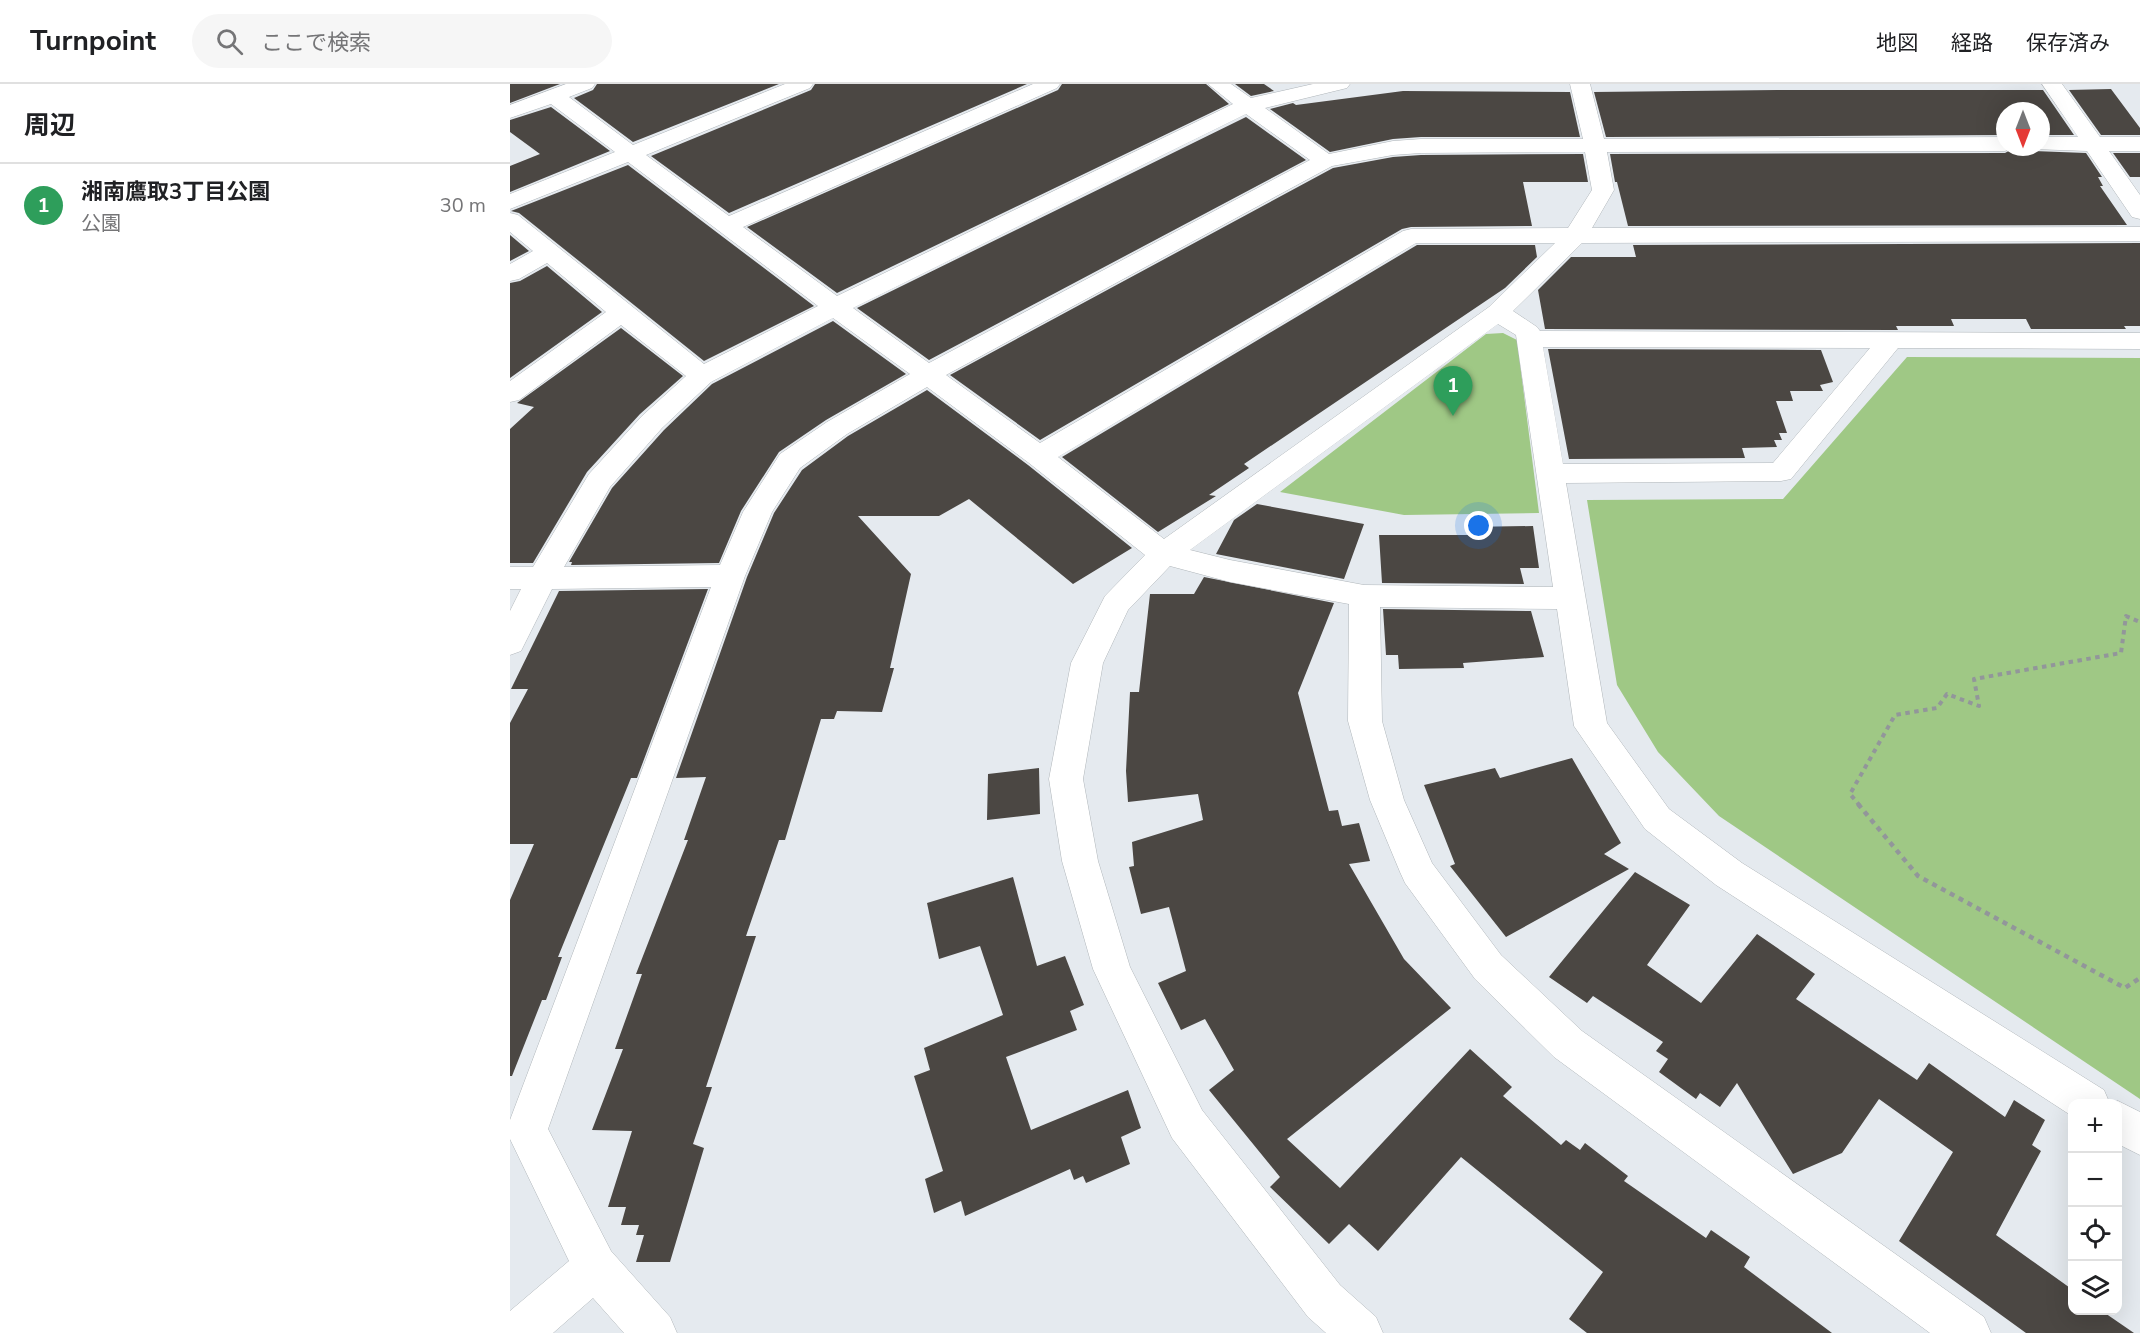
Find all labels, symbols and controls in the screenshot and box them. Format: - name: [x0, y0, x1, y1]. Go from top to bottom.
- search box: [192, 14, 612, 68]
- text: Turnpoint: [30, 22, 156, 60]
- icon: search: [213, 25, 246, 58]
- text: ここで検索: [261, 28, 371, 58]
- text: 地図: [1876, 29, 1918, 57]
- text: 経路: [1951, 29, 1993, 57]
- text: 保存済み: [2026, 29, 2110, 57]
- north arrow: [1996, 102, 2050, 156]
- text: 周辺: [24, 108, 76, 143]
- text: 湘南鷹取3丁目公園: [81, 177, 270, 207]
- text: 1: [38, 192, 50, 219]
- text: 30 m: [440, 192, 486, 219]
- text: 公園: [81, 210, 121, 237]
- pin: 1: [1434, 366, 1472, 416]
- your location: [1464, 511, 1493, 540]
- map controls: [2068, 1099, 2122, 1315]
- button: +: [2068, 1099, 2122, 1153]
- button: −: [2068, 1153, 2122, 1207]
- button: locate: [2068, 1207, 2122, 1261]
- button: layers: [2068, 1261, 2122, 1315]

